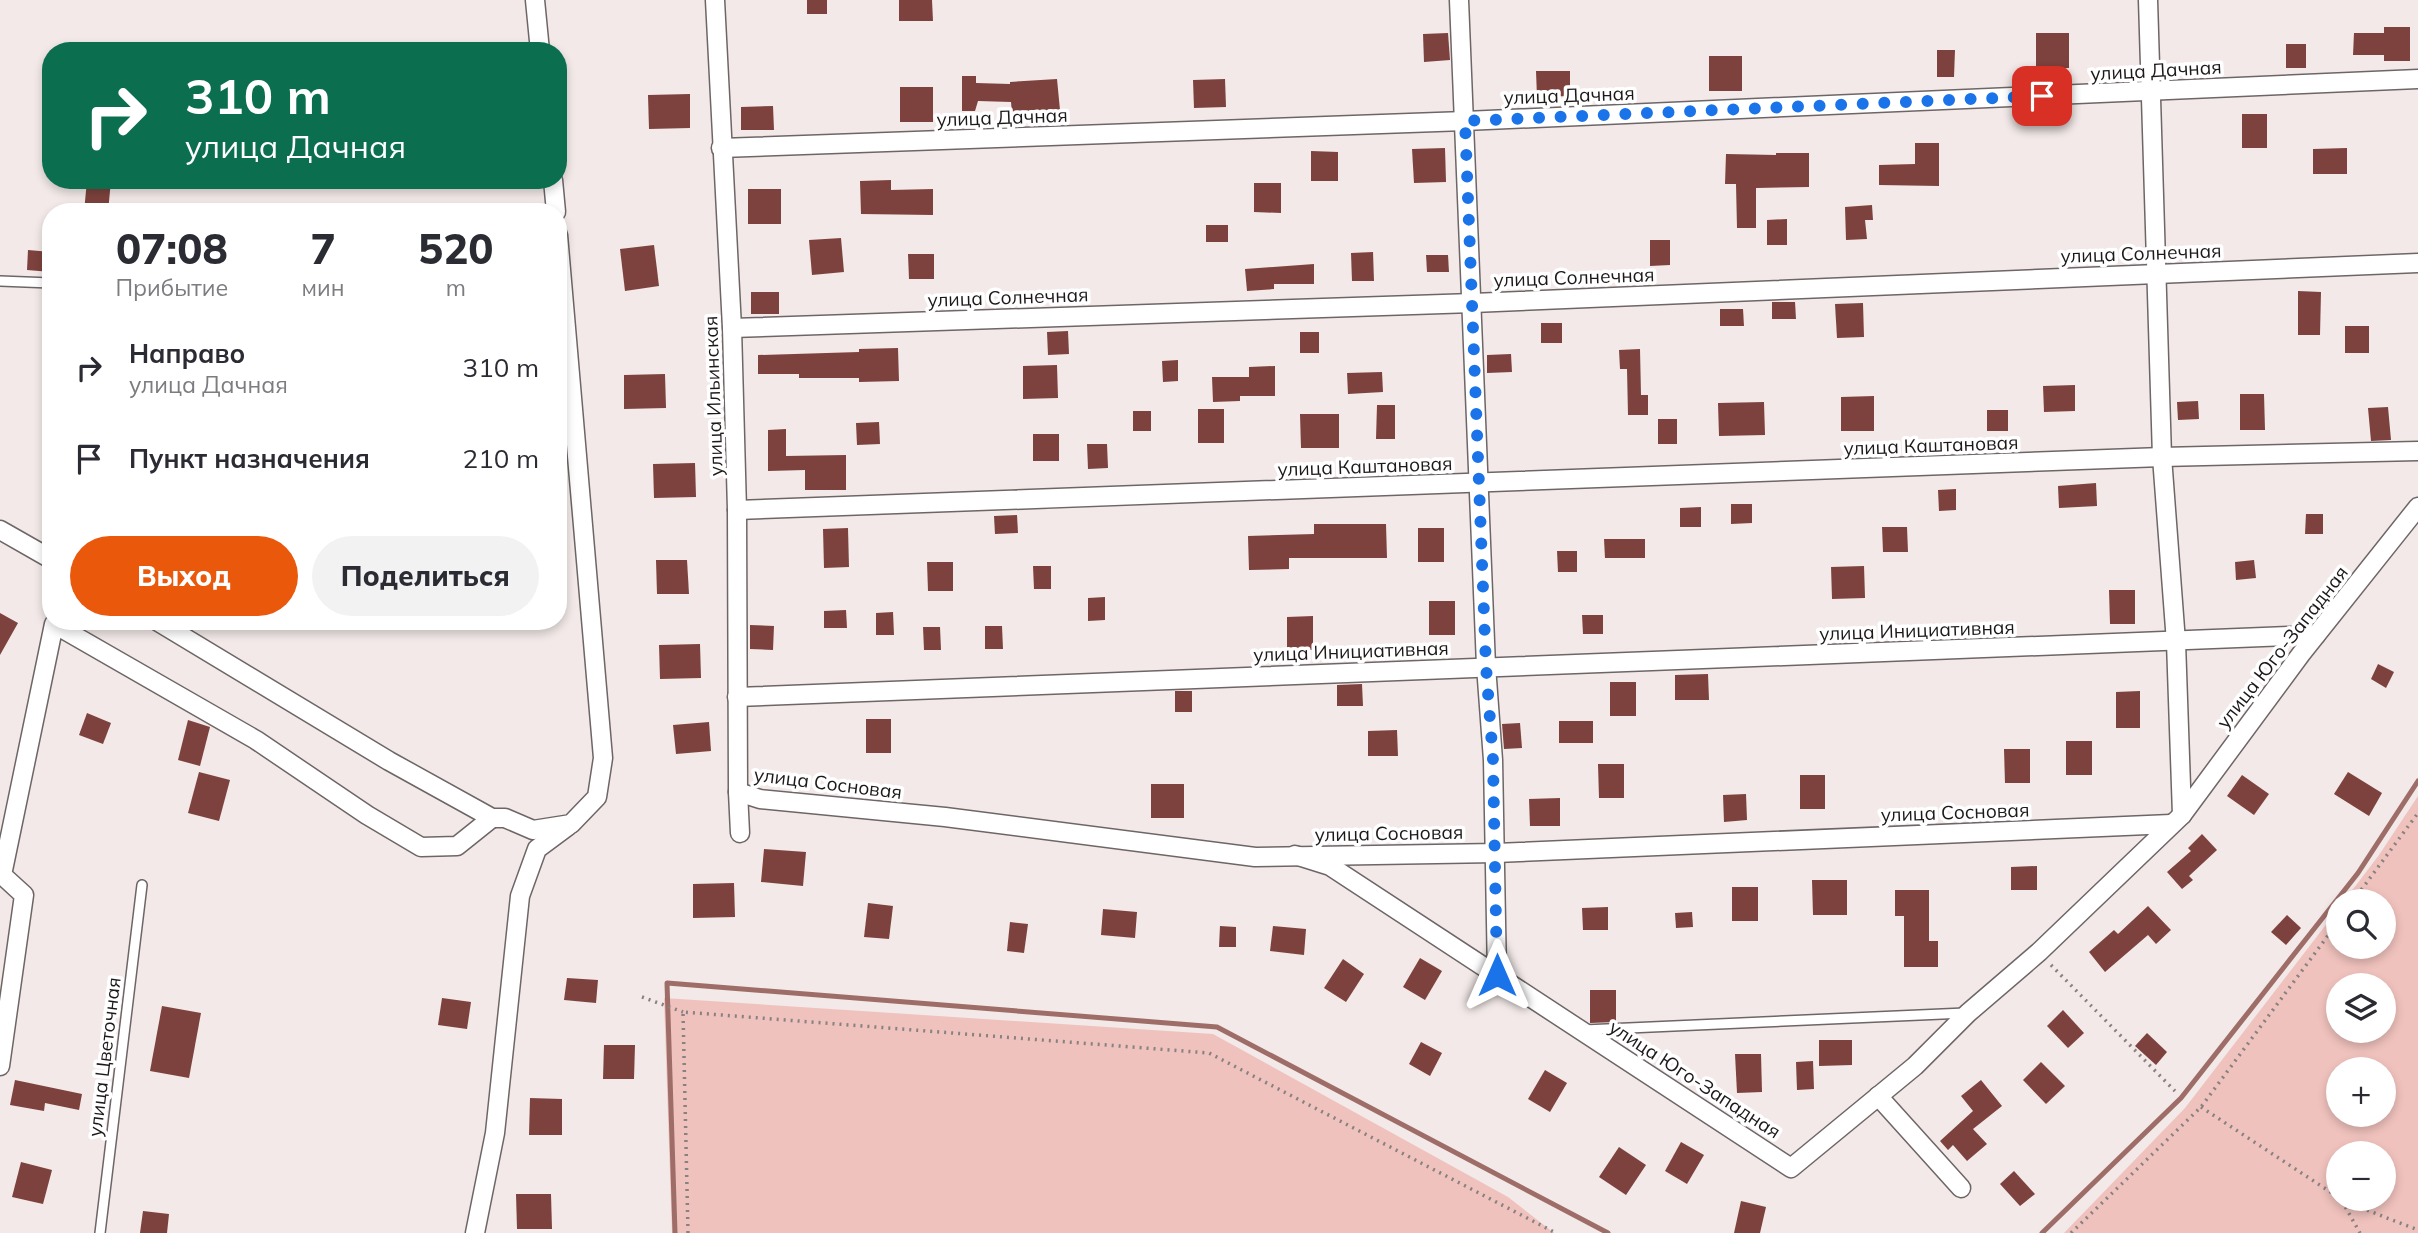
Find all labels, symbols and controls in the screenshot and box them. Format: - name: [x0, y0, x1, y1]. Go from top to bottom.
- street label: улица Дачная: [2090, 55, 2222, 85]
- text: 310 m: [185, 65, 331, 126]
- pin: [2012, 66, 2072, 126]
- icon: right: [70, 70, 161, 161]
- icon: arrive: [2023, 77, 2061, 115]
- street label: улица Дачная: [1503, 81, 1635, 109]
- street label: улица Дачная: [936, 103, 1068, 131]
- text: улица Дачная: [185, 126, 406, 166]
- text: 07:08: [116, 222, 228, 275]
- text: 7: [310, 222, 336, 275]
- text: 520: [418, 222, 494, 275]
- street label: улица Солнечная: [2060, 238, 2222, 268]
- street label: улица Солнечная: [1493, 262, 1655, 292]
- text: Прибытие: [115, 273, 228, 302]
- text: мин: [302, 273, 345, 302]
- text: m: [446, 273, 466, 302]
- street label: улица Солнечная: [927, 282, 1089, 312]
- street label: улица Ильинская: [698, 315, 728, 477]
- text: Направо: [129, 337, 245, 370]
- icon: right: [70, 349, 108, 387]
- text: 310 m: [463, 351, 539, 384]
- text: улица Дачная: [129, 370, 288, 399]
- street label: улица Каштановая: [1843, 430, 2019, 460]
- icon: arrive: [70, 440, 108, 478]
- text: Пункт назначения: [129, 442, 370, 475]
- text: 210 m: [463, 442, 539, 475]
- street label: улица Каштановая: [1277, 451, 1453, 481]
- button: Выход: [70, 536, 298, 616]
- button: Поделиться: [312, 536, 539, 616]
- street label: улица Юго-Западная: [2211, 561, 2353, 733]
- street label: улица Инициативная: [1819, 615, 2015, 645]
- street label: улица Инициативная: [1253, 636, 1449, 666]
- street label: улица Сосновая: [753, 762, 903, 804]
- street label: улица Сосновая: [1880, 797, 2030, 827]
- street label: улица Сосновая: [1314, 820, 1464, 846]
- map controls: [2326, 889, 2396, 1211]
- button: search: [2326, 889, 2396, 959]
- position arrow: [1460, 938, 1534, 1012]
- button: layers: [2326, 973, 2396, 1043]
- street label: улица Цветочная: [82, 976, 126, 1138]
- street label: улица Юго-Западная: [1605, 1015, 1785, 1143]
- button: +: [2326, 1057, 2396, 1127]
- button: −: [2326, 1141, 2396, 1211]

